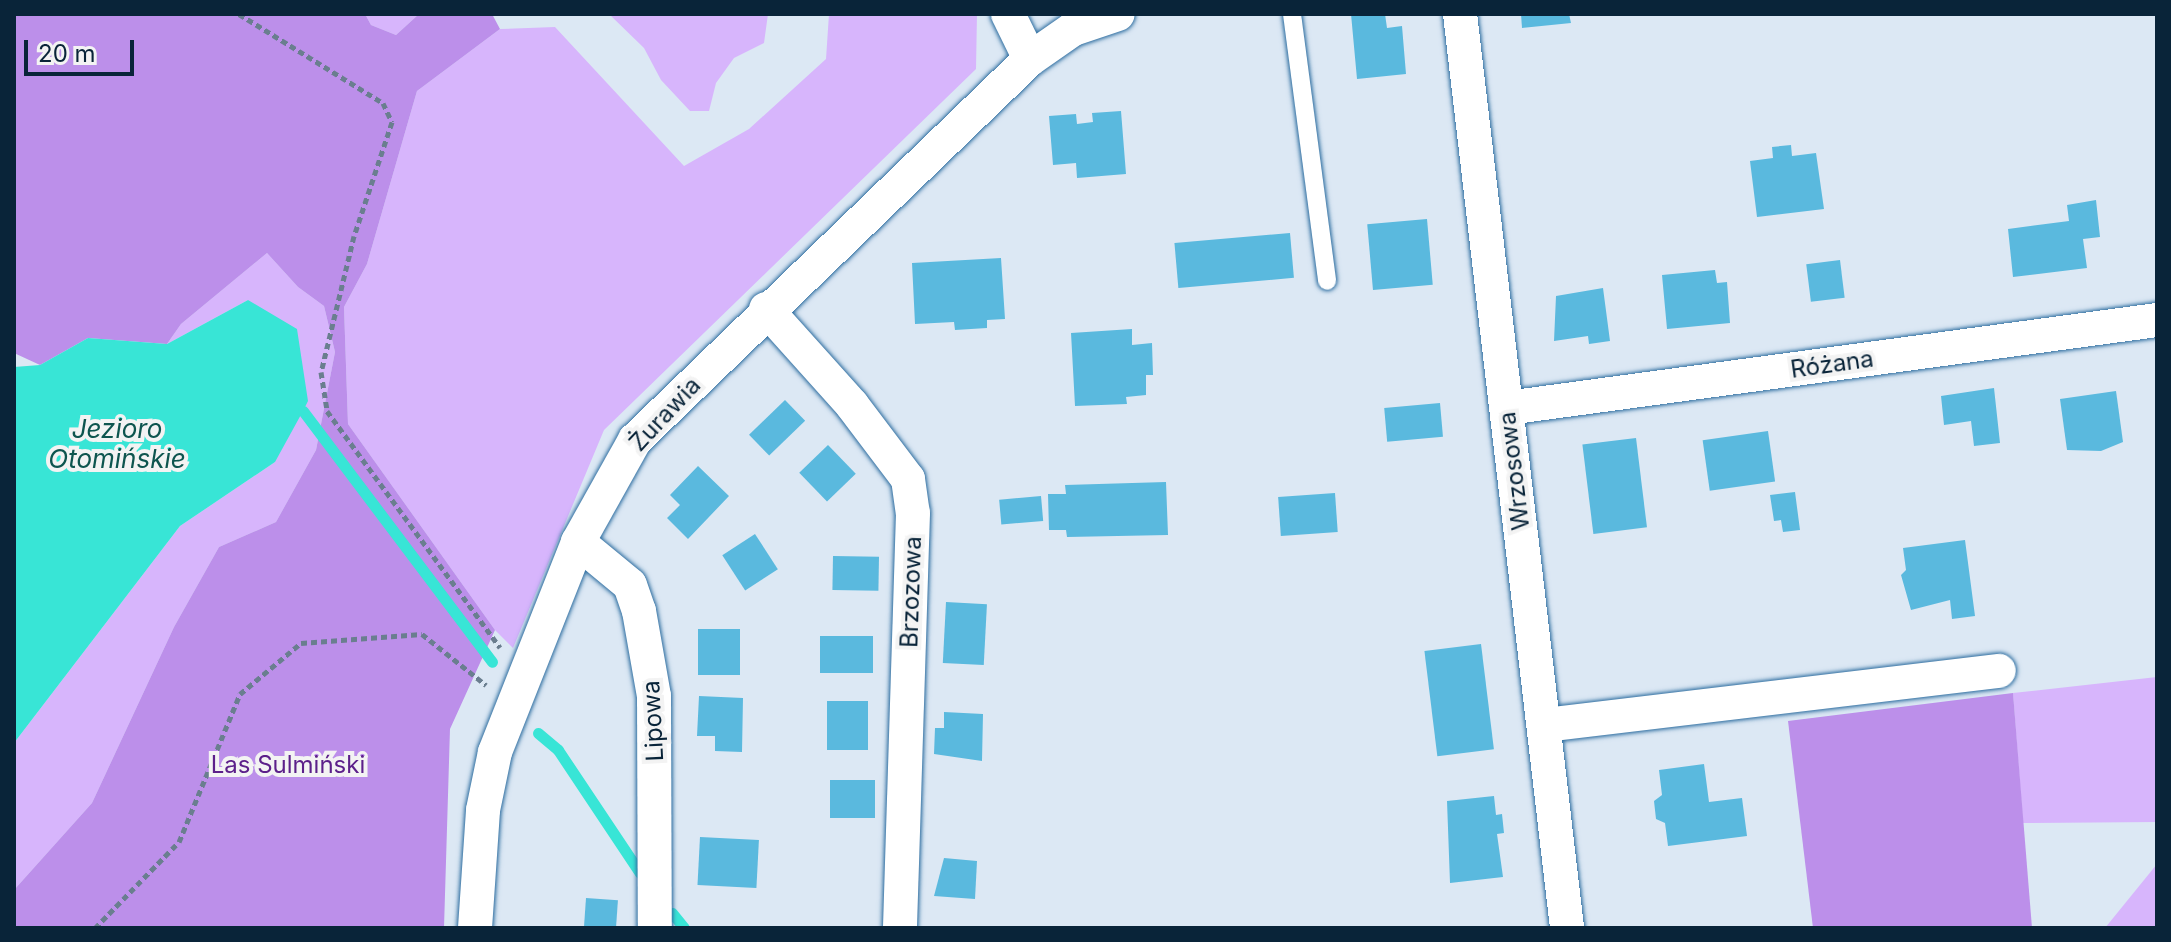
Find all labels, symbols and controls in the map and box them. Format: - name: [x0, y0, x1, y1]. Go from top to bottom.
- scale bar: [28, 24, 138, 74]
- text: 20 m: [38, 39, 96, 68]
- street label: Różana: [1789, 344, 1875, 384]
- street label: Żurawia: [624, 371, 706, 457]
- street label: Wrzosowa: [1492, 410, 1536, 532]
- water label: Jezioro Otomińskie: [48, 413, 186, 474]
- street label: Brzozowa: [895, 536, 927, 648]
- street label: Lipowa: [636, 680, 670, 762]
- park label: Las Sulmiński: [211, 751, 365, 779]

